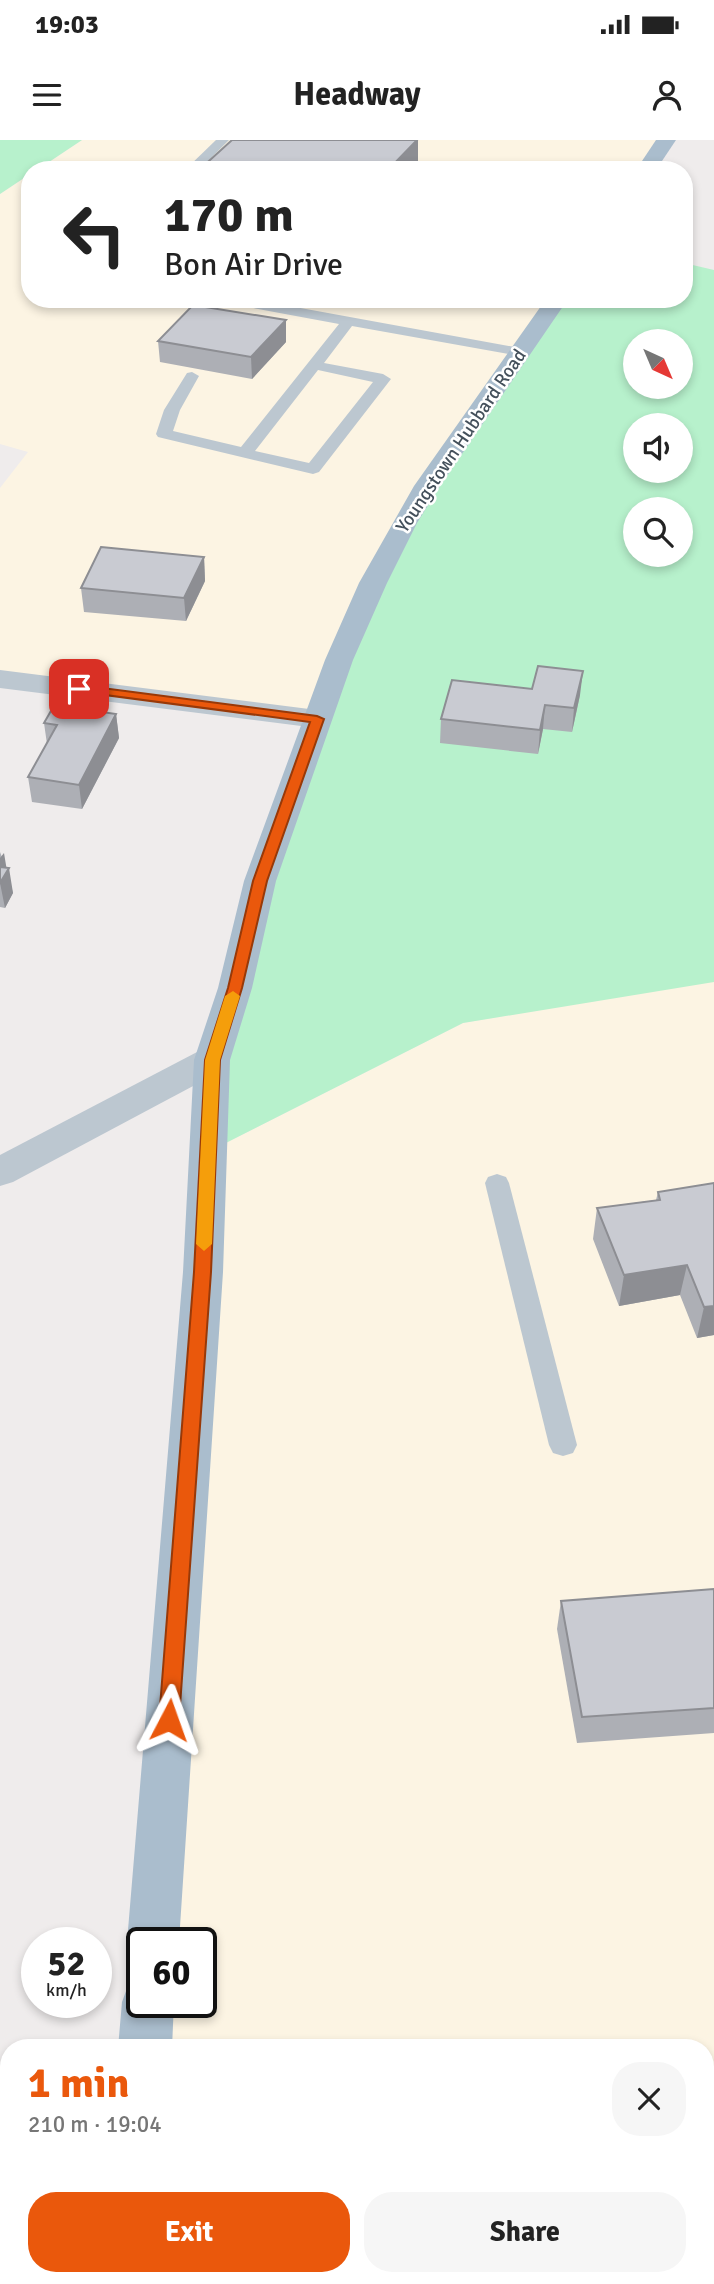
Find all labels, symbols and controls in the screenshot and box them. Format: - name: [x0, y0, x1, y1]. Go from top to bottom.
- text: 19:03: [35, 9, 99, 41]
- text: Headway: [293, 75, 421, 114]
- icon: menu: [28, 76, 66, 114]
- icon: person: [648, 76, 686, 114]
- text: 170 m: [164, 185, 294, 245]
- icon: left: [49, 189, 140, 280]
- text: Bon Air Drive: [164, 245, 343, 284]
- north arrow: [623, 329, 693, 399]
- map controls: [623, 329, 693, 567]
- street label: Youngstown Hubbard Road: [391, 345, 531, 537]
- button: sound: [623, 413, 693, 483]
- button: search: [623, 497, 693, 567]
- pin: [49, 659, 109, 719]
- icon: arrive: [60, 670, 98, 708]
- position arrow: [132, 1683, 206, 1757]
- speed limit sign: 60: [126, 1927, 217, 2018]
- text: 52: [48, 1942, 85, 1985]
- text: km/h: [46, 1979, 87, 2001]
- text: 1 min: [28, 2058, 129, 2109]
- button: close: [612, 2062, 686, 2136]
- text: 210 m · 19:04: [28, 2110, 162, 2139]
- button: Exit: [28, 2192, 350, 2272]
- button: Share: [364, 2192, 686, 2272]

